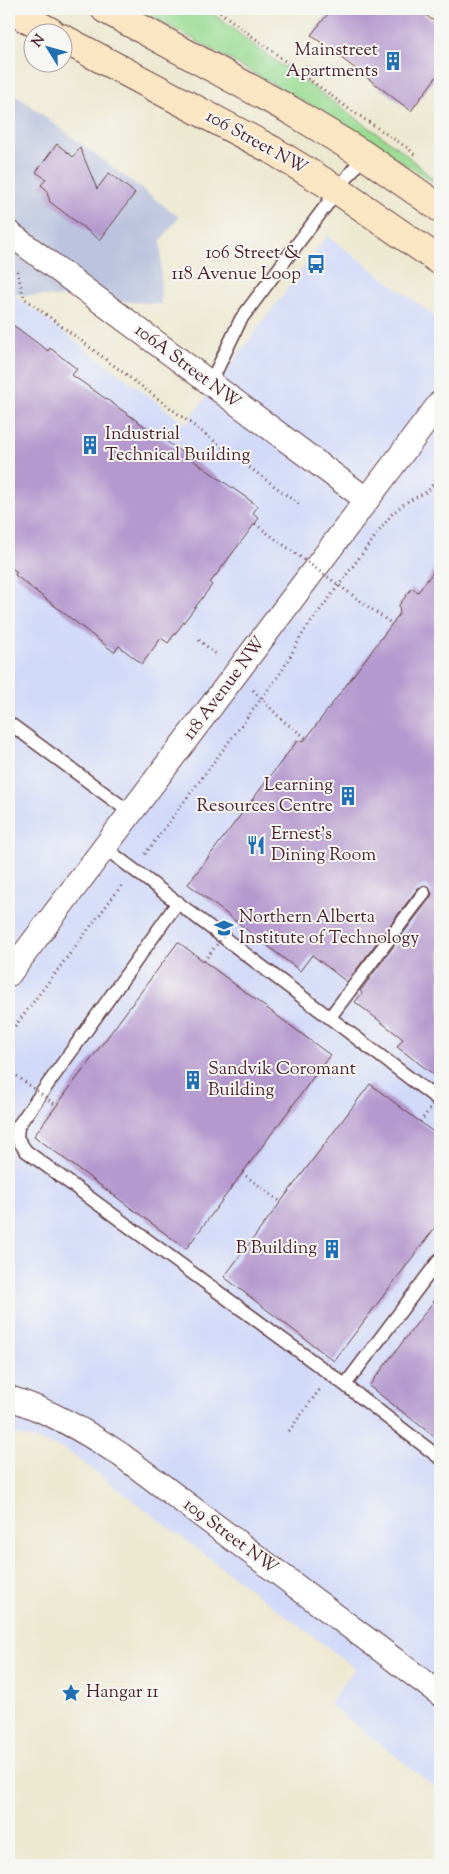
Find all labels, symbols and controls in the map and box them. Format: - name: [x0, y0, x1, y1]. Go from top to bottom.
- north arrow: [22, 22, 72, 72]
- text: N: [28, 31, 51, 52]
- place label: Mainstreet Apartments: [286, 38, 378, 85]
- building icon: Mainstreet Apartments: [382, 50, 404, 72]
- street label: 106 Street NW: [200, 104, 312, 182]
- place label: 106 Street & 118 Avenue Loop: [172, 241, 301, 288]
- bus stop icon: 106 Street & 118 Avenue Loop: [305, 253, 327, 275]
- street label: 106A Street NW: [128, 318, 246, 416]
- place label: Industrial Technical Building: [105, 422, 250, 469]
- building icon: Industrial Technical Building: [79, 434, 101, 456]
- street label: 118 Avenue NW: [177, 632, 273, 746]
- place label: Learning Resources Centre: [197, 773, 333, 820]
- building icon: Learning Resources Centre: [337, 785, 359, 807]
- place label: Ernest's Dining Room: [271, 822, 376, 869]
- restaurant icon: Ernest's Dining Room: [245, 834, 267, 856]
- place label: Northern Alberta Institute of Technology: [239, 905, 419, 952]
- school or university icon: Northern Alberta Institute of Technology: [213, 917, 235, 939]
- place label: Sandvik Coromant Building: [208, 1057, 356, 1104]
- building icon: Sandvik Coromant Building: [182, 1069, 204, 1091]
- place label: B Building: [236, 1236, 317, 1262]
- building icon: B Building: [321, 1238, 343, 1260]
- street label: 109 Street NW: [177, 1493, 283, 1581]
- place label: Hangar 11: [86, 1680, 159, 1706]
- place icon: Hangar 11: [60, 1682, 82, 1704]

